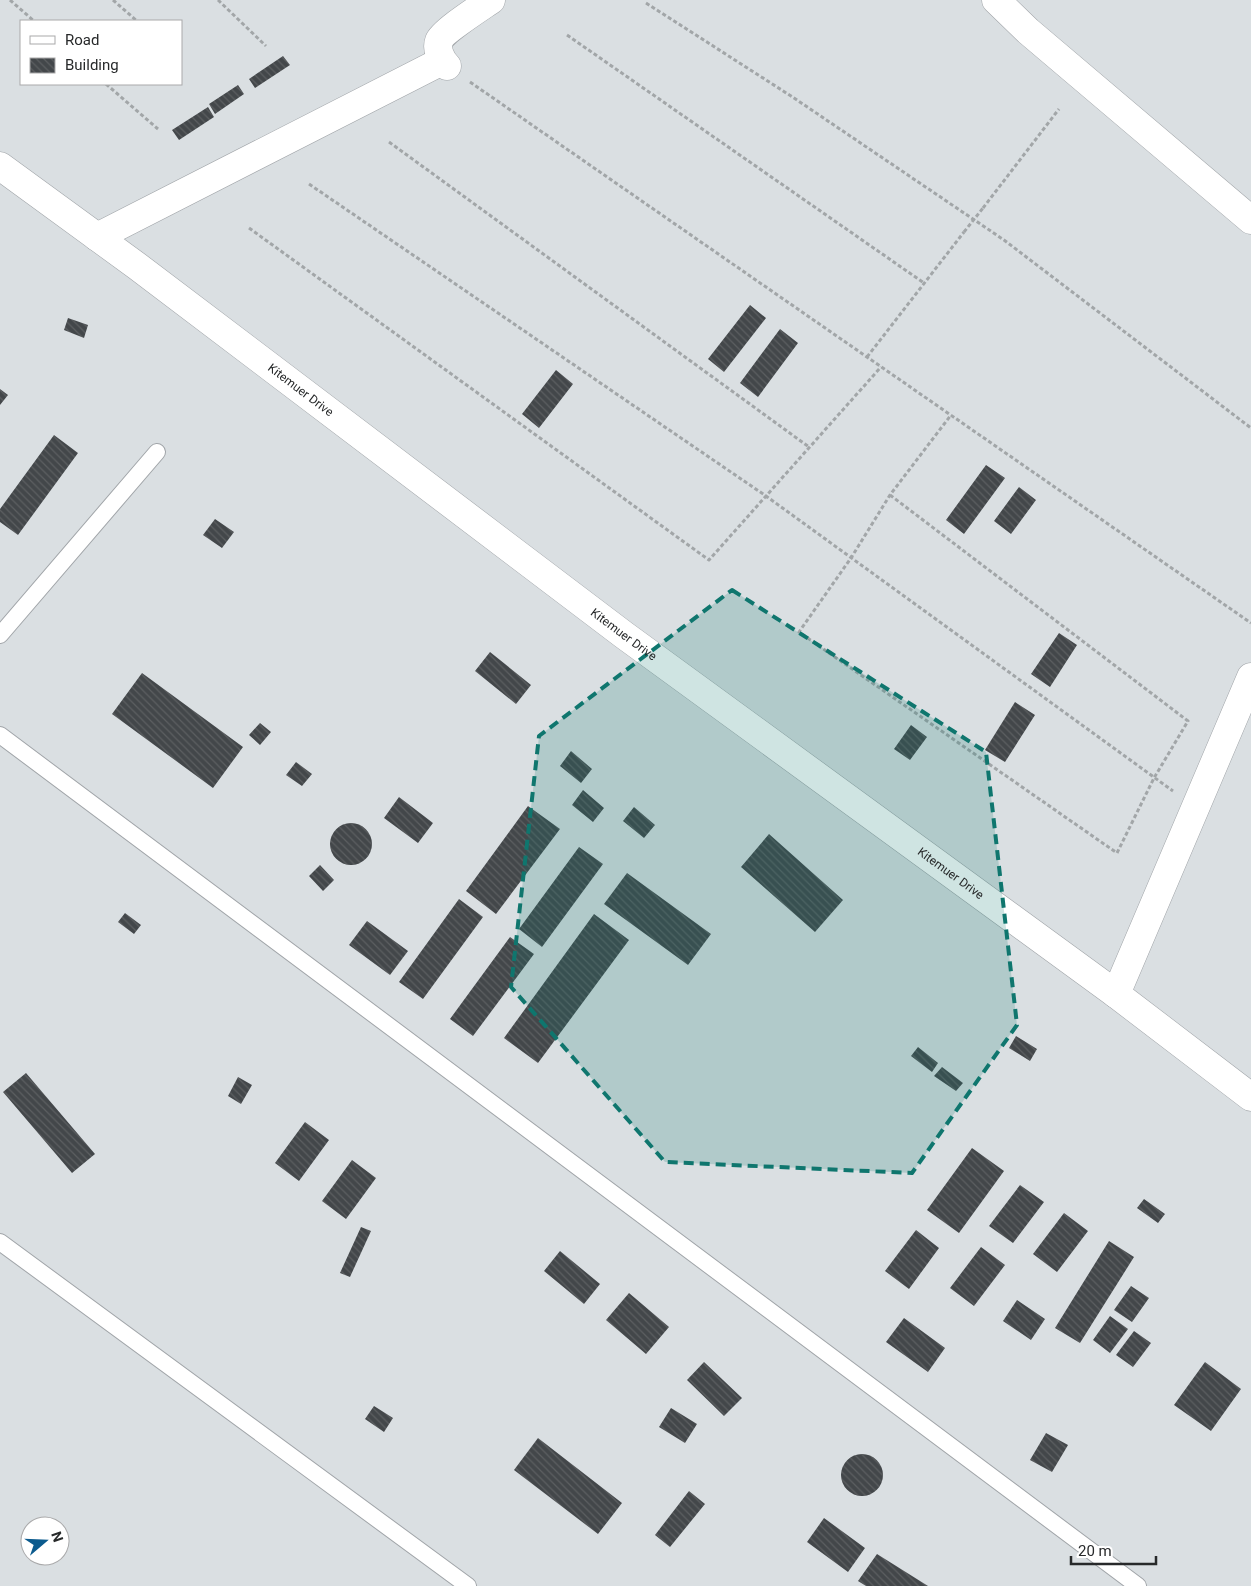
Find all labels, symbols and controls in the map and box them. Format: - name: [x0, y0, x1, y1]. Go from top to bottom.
- legend: [20, 20, 182, 85]
- text: Road: [65, 31, 99, 49]
- text: Building: [65, 56, 119, 74]
- street label: Kitemuer Drive: [265, 361, 336, 419]
- street label: Kitemuer Drive: [588, 605, 659, 663]
- street label: Kitemuer Drive: [915, 845, 986, 902]
- north arrow: [20, 1516, 70, 1566]
- text: N: [48, 1529, 66, 1544]
- scale bar: [1071, 1534, 1156, 1566]
- text: 20 m: [1078, 1542, 1112, 1560]

